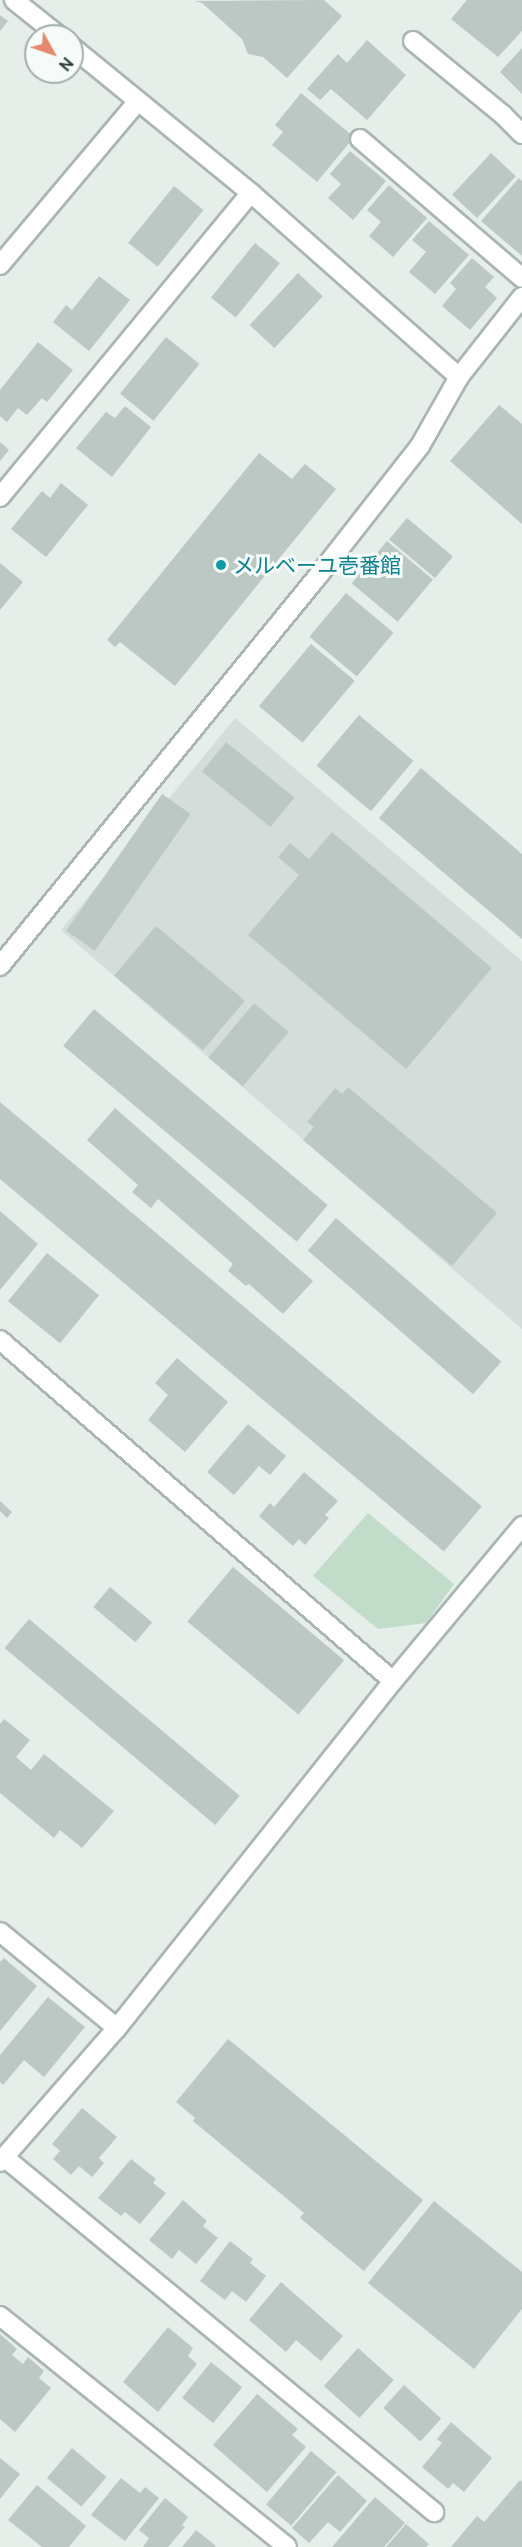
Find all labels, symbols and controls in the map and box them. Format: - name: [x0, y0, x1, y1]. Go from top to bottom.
- north arrow: [24, 24, 84, 84]
- text: N: [56, 54, 77, 75]
- place label: メルベーユ壱番館: [233, 552, 401, 578]
- marker: メルベーユ壱番館: [214, 558, 228, 572]

